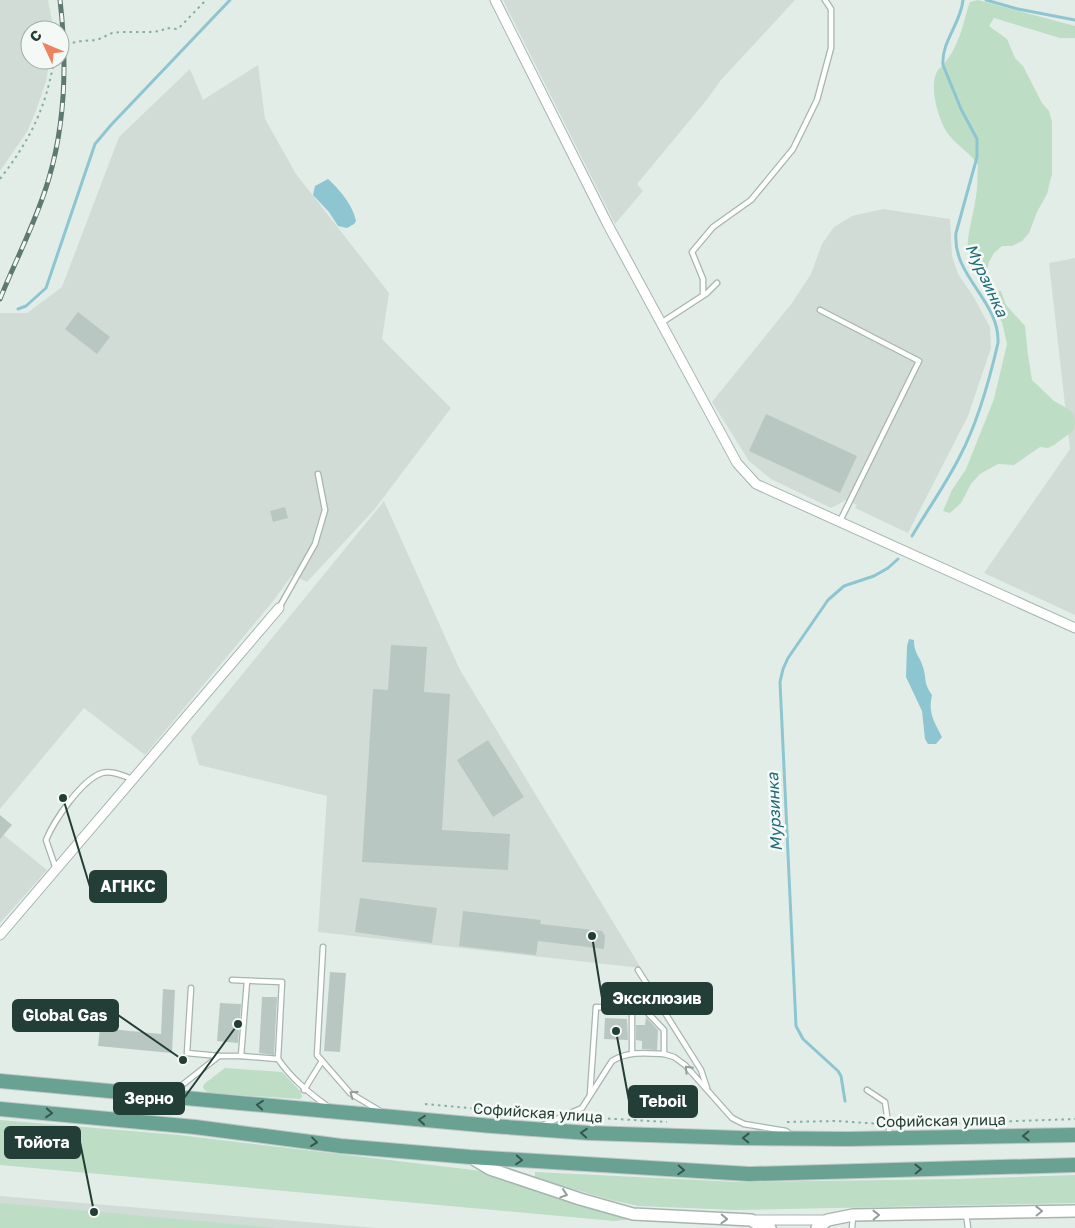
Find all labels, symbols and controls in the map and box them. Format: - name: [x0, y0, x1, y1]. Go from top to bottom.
- north arrow: [20, 20, 70, 70]
- text: С: [26, 26, 45, 45]
- water label: Мурзинка: [961, 240, 1013, 321]
- water label: Мурзинка: [762, 771, 786, 852]
- callout: АГНКС: [90, 871, 166, 902]
- text: АГНКС: [100, 876, 156, 896]
- callout: Эксклюзив: [602, 983, 712, 1014]
- text: Эксклюзив: [612, 988, 702, 1008]
- callout: Global Gas: [13, 1000, 118, 1031]
- text: Global Gas: [22, 1005, 108, 1025]
- one-way arrow: [685, 1066, 694, 1075]
- callout: Зерно: [114, 1083, 184, 1114]
- callout: Teboil: [629, 1086, 697, 1117]
- text: Зерно: [124, 1088, 174, 1108]
- one-way arrow: [349, 1091, 359, 1100]
- text: Teboil: [639, 1091, 688, 1111]
- street label: Софийская улица: [473, 1098, 604, 1126]
- one-way arrow: [256, 1100, 264, 1111]
- one-way arrow: [45, 1108, 53, 1119]
- street label: Софийская улица: [876, 1110, 1006, 1130]
- one-way arrow: [418, 1115, 426, 1126]
- callout: Тойота: [5, 1127, 80, 1158]
- one-way arrow: [580, 1127, 588, 1138]
- one-way arrow: [1022, 1131, 1030, 1141]
- text: Тойота: [14, 1132, 70, 1152]
- one-way arrow: [742, 1133, 750, 1143]
- one-way arrow: [310, 1137, 319, 1147]
- one-way arrow: [515, 1155, 523, 1166]
- one-way arrow: [914, 1164, 922, 1174]
- one-way arrow: [677, 1165, 685, 1176]
- one-way arrow: [560, 1188, 568, 1198]
- one-way arrow: [1035, 1206, 1043, 1217]
- one-way arrow: [872, 1210, 880, 1220]
- one-way arrow: [720, 1214, 728, 1224]

